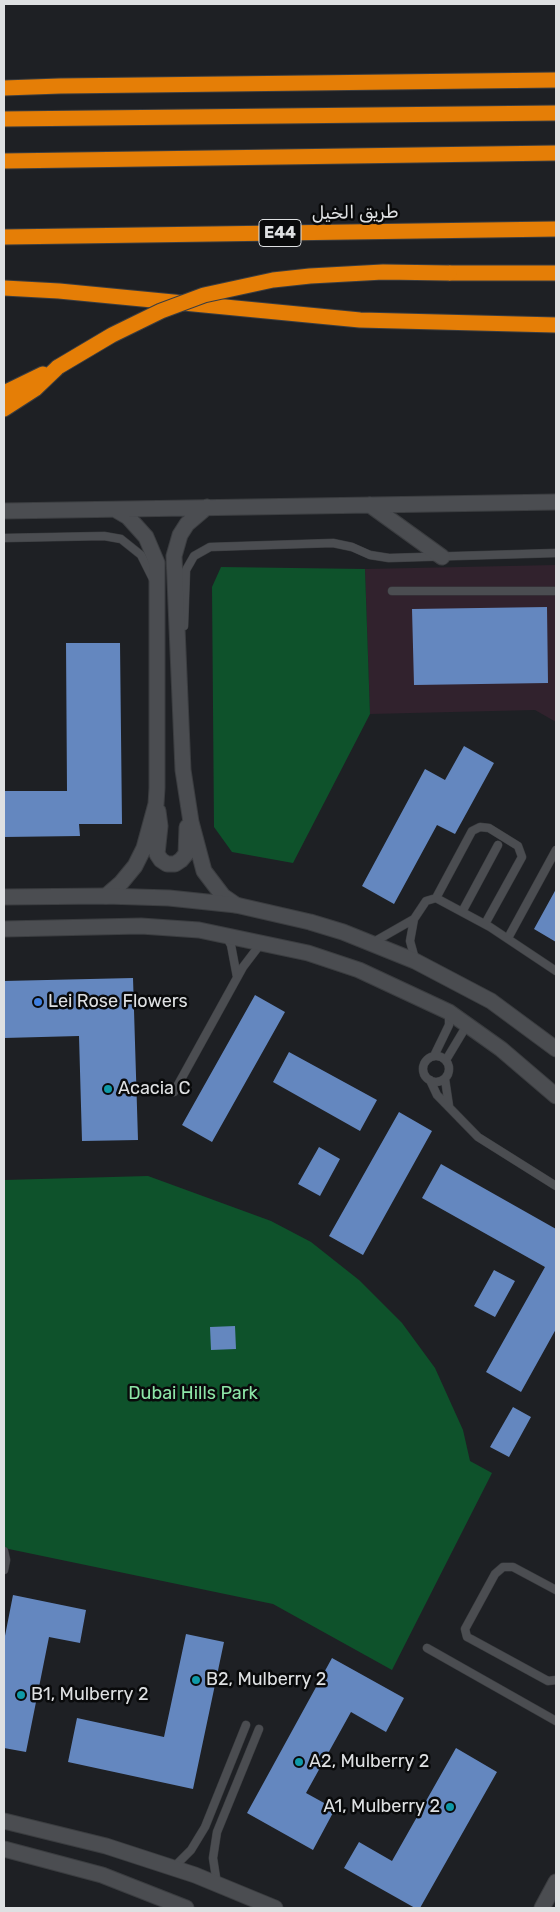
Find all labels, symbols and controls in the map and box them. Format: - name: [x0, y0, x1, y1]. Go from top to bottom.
- street label: طريق الخيل: [311, 201, 399, 225]
- road number: E44: [259, 220, 301, 247]
- place label: Lei Rose Flowers: [48, 991, 188, 1013]
- marker: Lei Rose Flowers: [32, 996, 44, 1008]
- place label: Acacia C: [118, 1078, 190, 1100]
- marker: Acacia C: [102, 1083, 114, 1095]
- park label: Dubai Hills Park: [128, 1383, 258, 1405]
- place label: B2, Mulberry 2: [206, 1669, 326, 1691]
- marker: B2, Mulberry 2: [190, 1674, 202, 1686]
- place label: B1, Mulberry 2: [31, 1684, 149, 1706]
- marker: B1, Mulberry 2: [15, 1689, 27, 1701]
- place label: A2, Mulberry 2: [309, 1751, 429, 1773]
- marker: A2, Mulberry 2: [293, 1756, 305, 1768]
- place label: A1, Mulberry 2: [323, 1796, 440, 1818]
- marker: A1, Mulberry 2: [444, 1801, 456, 1813]

